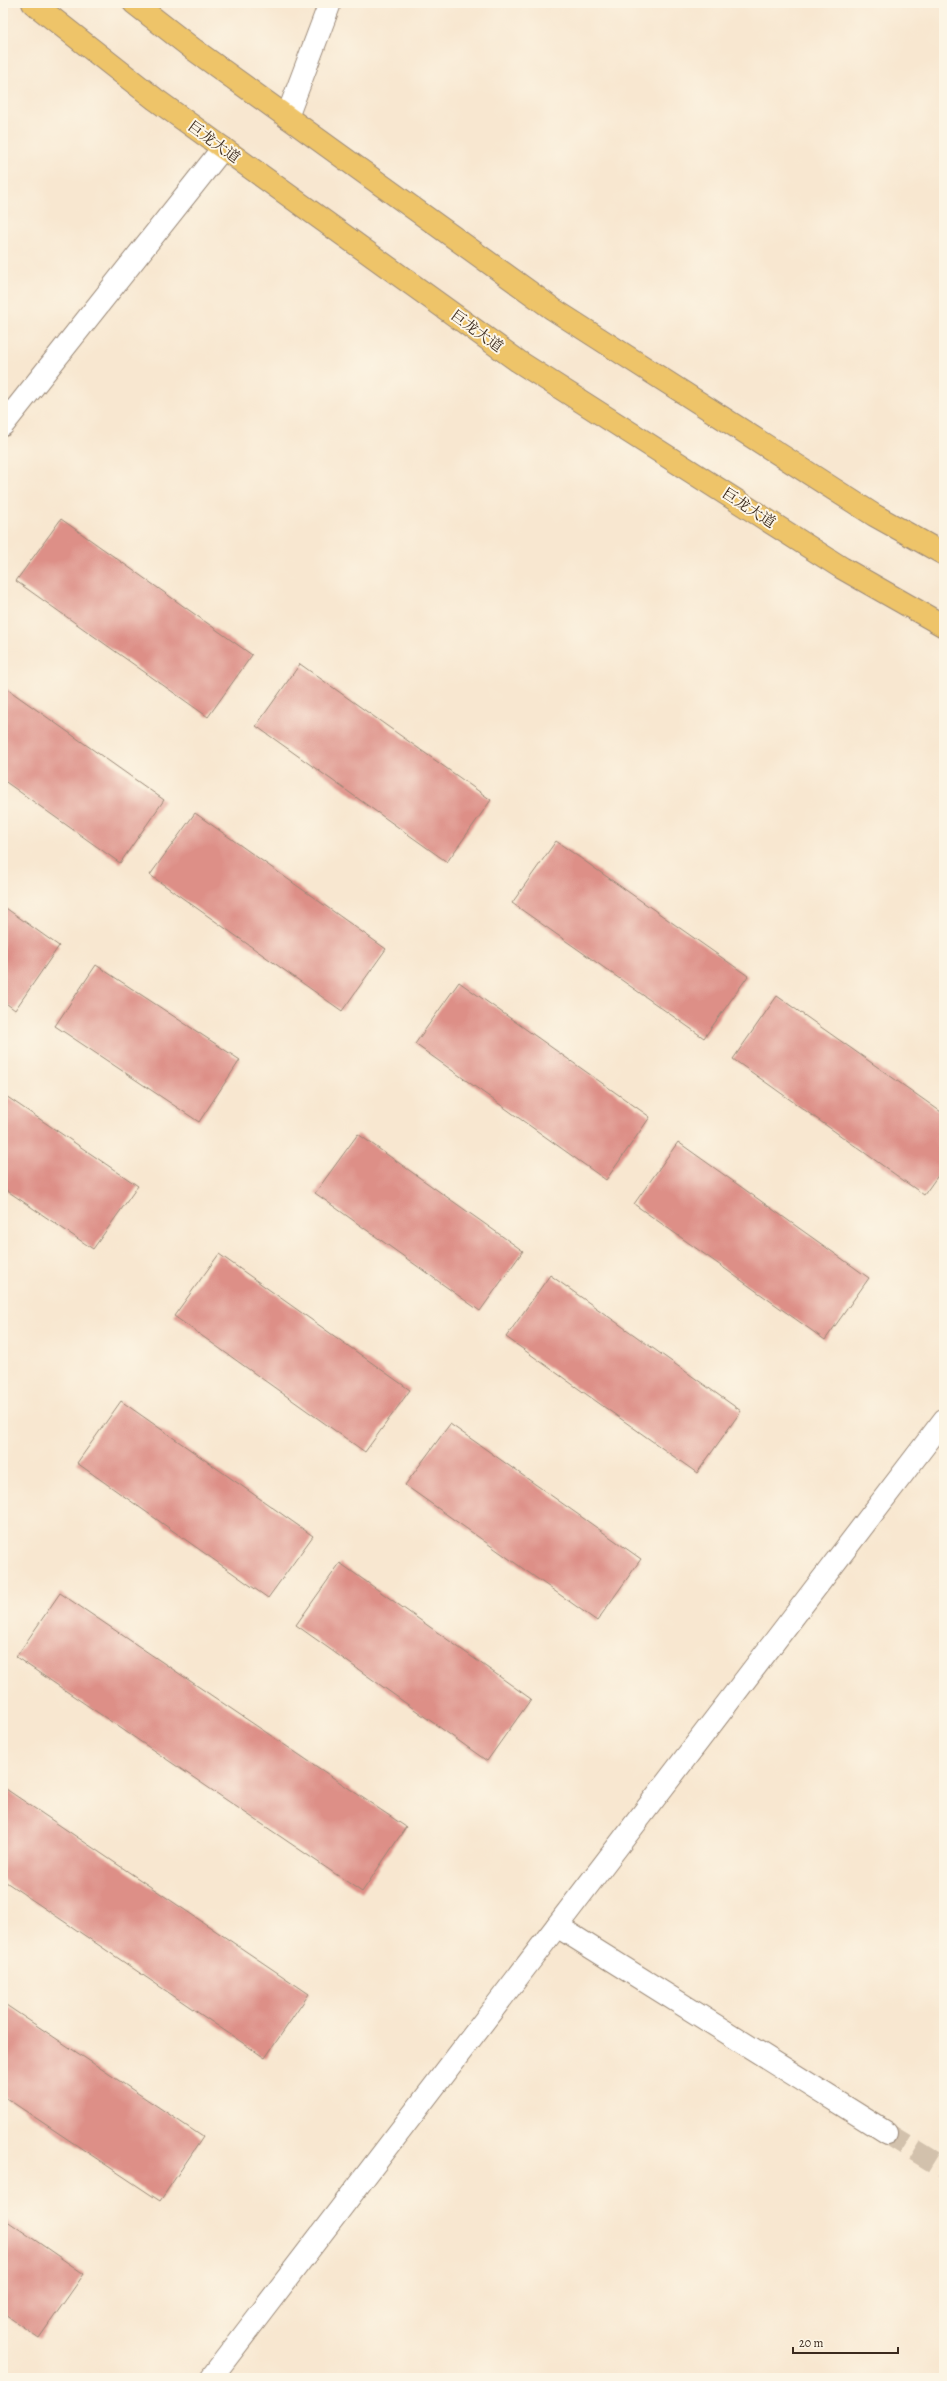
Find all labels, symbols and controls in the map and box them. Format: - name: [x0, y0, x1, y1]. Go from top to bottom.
- street label: 巨龙大道: [184, 116, 244, 168]
- street label: 巨龙大道: [447, 305, 507, 357]
- street label: 巨龙大道: [718, 483, 780, 533]
- scale bar: [793, 2329, 898, 2355]
- text: 20 m: [799, 2335, 823, 2351]

